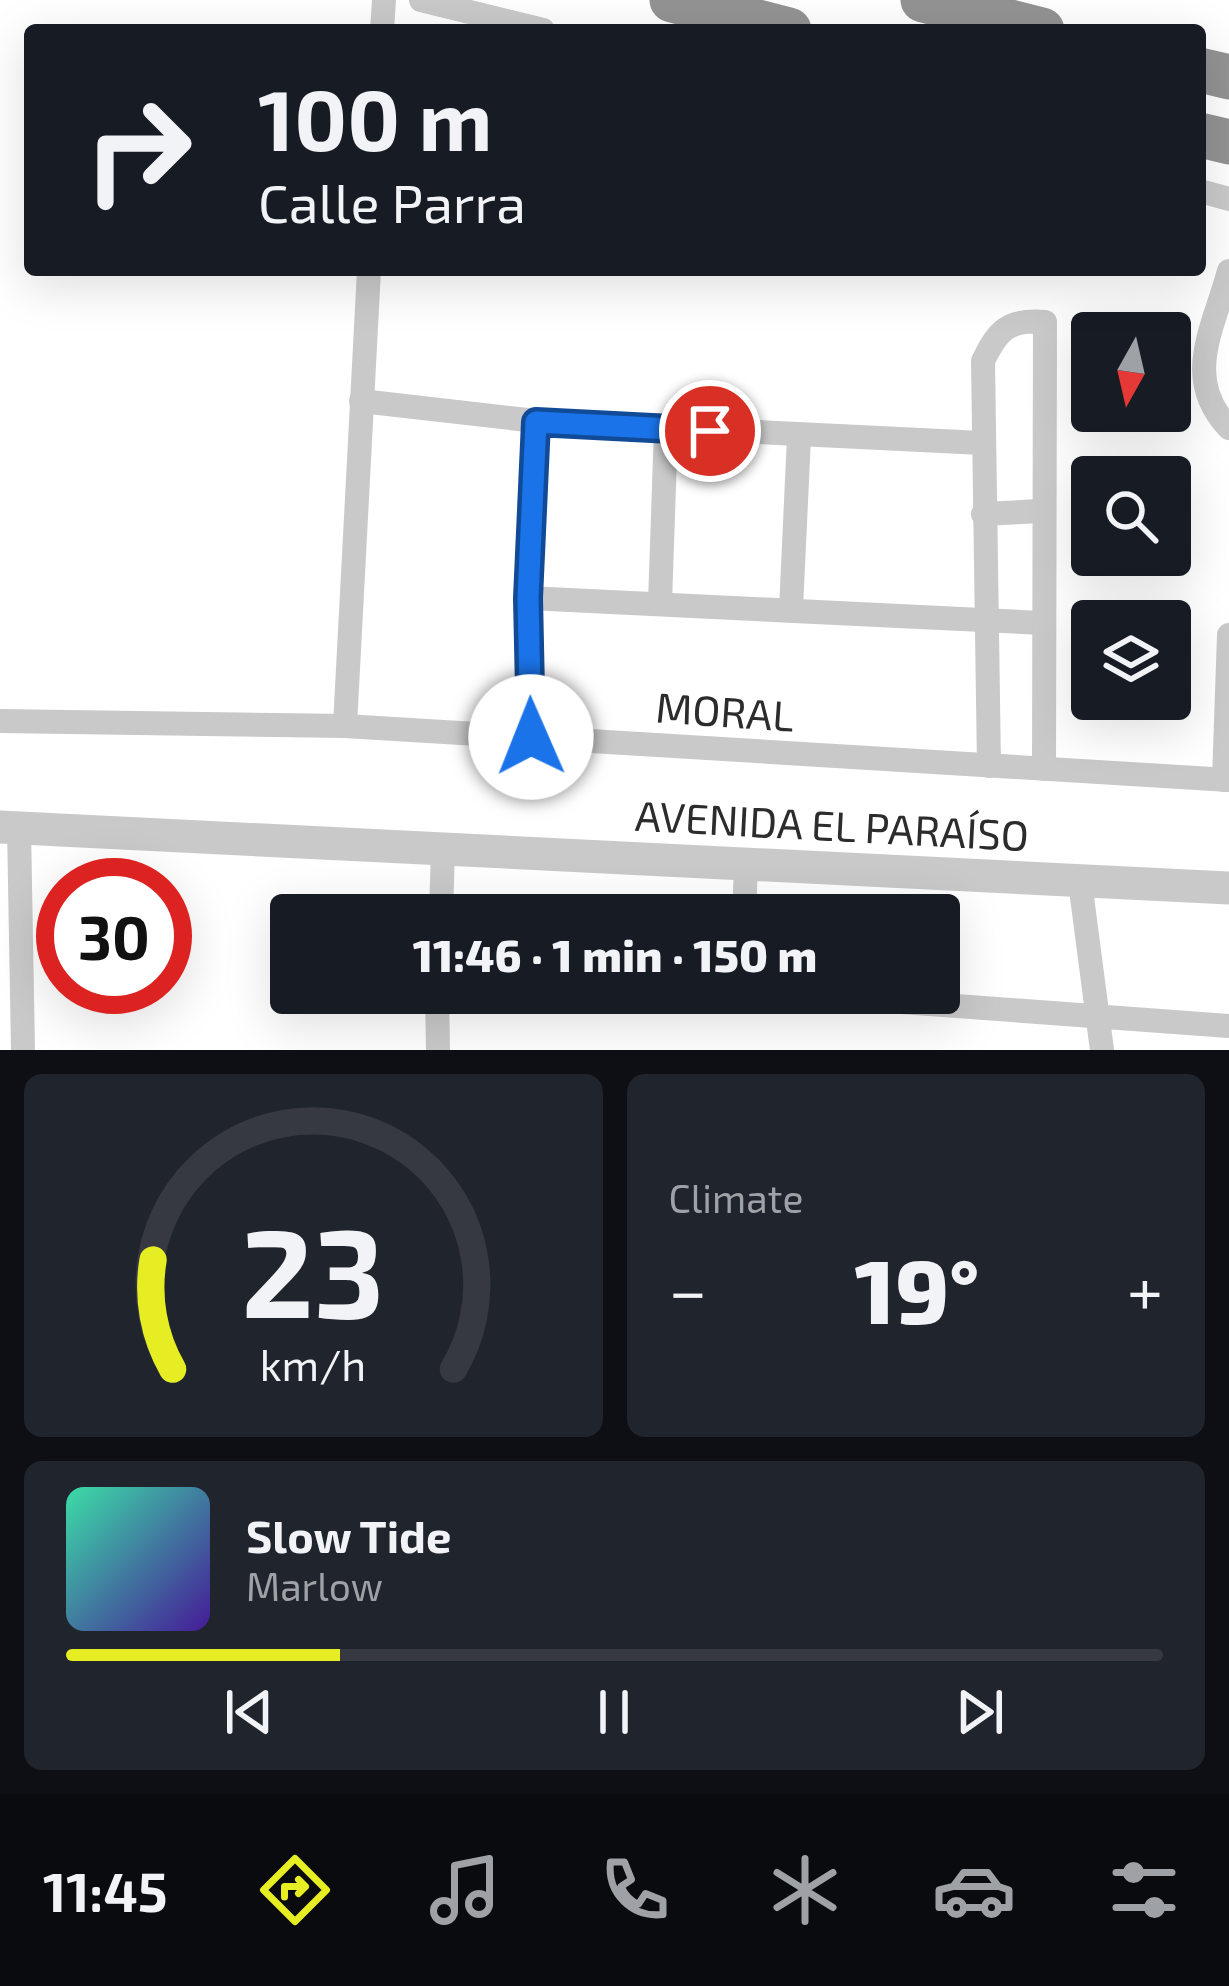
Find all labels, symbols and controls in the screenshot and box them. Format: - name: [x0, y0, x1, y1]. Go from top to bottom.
- text: 100 m: [258, 67, 492, 168]
- icon: right: [60, 72, 216, 228]
- text: Calle Parra: [258, 169, 526, 234]
- north arrow: [1071, 312, 1191, 432]
- map controls: [1071, 312, 1191, 720]
- pin: [659, 380, 761, 482]
- icon: arrive: [677, 398, 743, 464]
- button: search: [1071, 456, 1191, 576]
- button: layers: [1071, 600, 1191, 720]
- position arrow: [468, 674, 594, 800]
- street label: MORAL: [654, 680, 796, 740]
- street label: AVENIDA EL PARAÍSO: [634, 789, 1030, 859]
- speed limit sign: 30: [36, 858, 192, 1014]
- text: 11:46 · 1 min · 150 m: [413, 927, 817, 981]
- text: Climate: [669, 1174, 803, 1221]
- text: 23: [242, 1193, 385, 1343]
- text: 19°: [855, 1234, 979, 1342]
- text: −: [669, 1249, 707, 1328]
- text: +: [1127, 1249, 1163, 1328]
- text: km/h: [260, 1337, 366, 1389]
- text: Slow Tide: [246, 1508, 451, 1562]
- text: Marlow: [246, 1562, 383, 1609]
- icon: previous: [216, 1679, 282, 1745]
- icon: pause: [581, 1679, 647, 1745]
- icon: next: [947, 1679, 1013, 1745]
- icon: directions: [253, 1848, 337, 1932]
- icon: music: [423, 1848, 507, 1932]
- icon: phone: [593, 1848, 677, 1932]
- icon: climate: [763, 1848, 847, 1932]
- icon: car: [932, 1848, 1016, 1932]
- icon: filters: [1102, 1848, 1186, 1932]
- text: 11:45: [43, 1858, 168, 1923]

